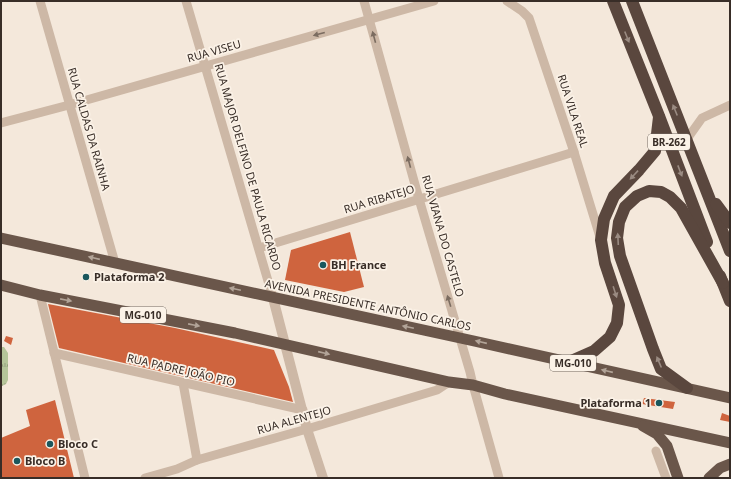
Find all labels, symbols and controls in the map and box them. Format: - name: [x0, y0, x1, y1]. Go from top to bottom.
- one-way arrow: [312, 31, 324, 37]
- one-way arrow: [371, 31, 377, 43]
- one-way arrow: [625, 32, 631, 44]
- street label: RUA VISEU: [185, 36, 242, 65]
- street label: RUA MAJOR DELFINO DE PAULA RICARDO: [212, 62, 285, 272]
- street label: RUA CALDAS DA RAINHA: [65, 66, 114, 193]
- street label: RUA VILA REAL: [555, 72, 592, 150]
- one-way arrow: [672, 103, 678, 115]
- road number: BR-262: [648, 134, 690, 150]
- one-way arrow: [406, 156, 412, 168]
- one-way arrow: [678, 166, 684, 178]
- one-way arrow: [629, 170, 639, 180]
- street label: RUA VIANA DO CASTELO: [419, 173, 468, 299]
- street label: RUA RIBATEJO: [342, 181, 416, 216]
- one-way arrow: [615, 233, 622, 245]
- one-way arrow: [88, 255, 101, 261]
- place label: BH France: [331, 257, 387, 272]
- marker: BH France: [318, 260, 328, 270]
- place label: Plataforma 2: [94, 269, 165, 284]
- marker: Plataforma 2: [81, 272, 91, 282]
- street label: AVENIDA PRESIDENTE ANTÔNIO CARLOS: [264, 275, 473, 334]
- one-way arrow: [229, 286, 241, 292]
- one-way arrow: [612, 287, 618, 299]
- one-way arrow: [446, 294, 452, 306]
- one-way arrow: [60, 297, 72, 303]
- road number: MG-010: [120, 307, 166, 323]
- one-way arrow: [188, 323, 200, 329]
- one-way arrow: [402, 323, 414, 329]
- one-way arrow: [474, 339, 487, 345]
- street label: RUA PADRE JOÃO PIO: [126, 350, 237, 389]
- one-way arrow: [318, 351, 330, 357]
- road number: MG-010: [550, 355, 596, 371]
- one-way arrow: [655, 356, 661, 368]
- one-way arrow: [601, 367, 614, 373]
- place label: Plataforma 1: [580, 395, 651, 410]
- marker: Plataforma 1: [654, 398, 664, 408]
- street label: RUA ALENTEJO: [255, 402, 333, 437]
- place label: Bloco C: [58, 436, 98, 451]
- marker: Bloco C: [45, 439, 55, 449]
- place label: Bloco B: [25, 453, 65, 468]
- marker: Bloco B: [12, 456, 22, 466]

